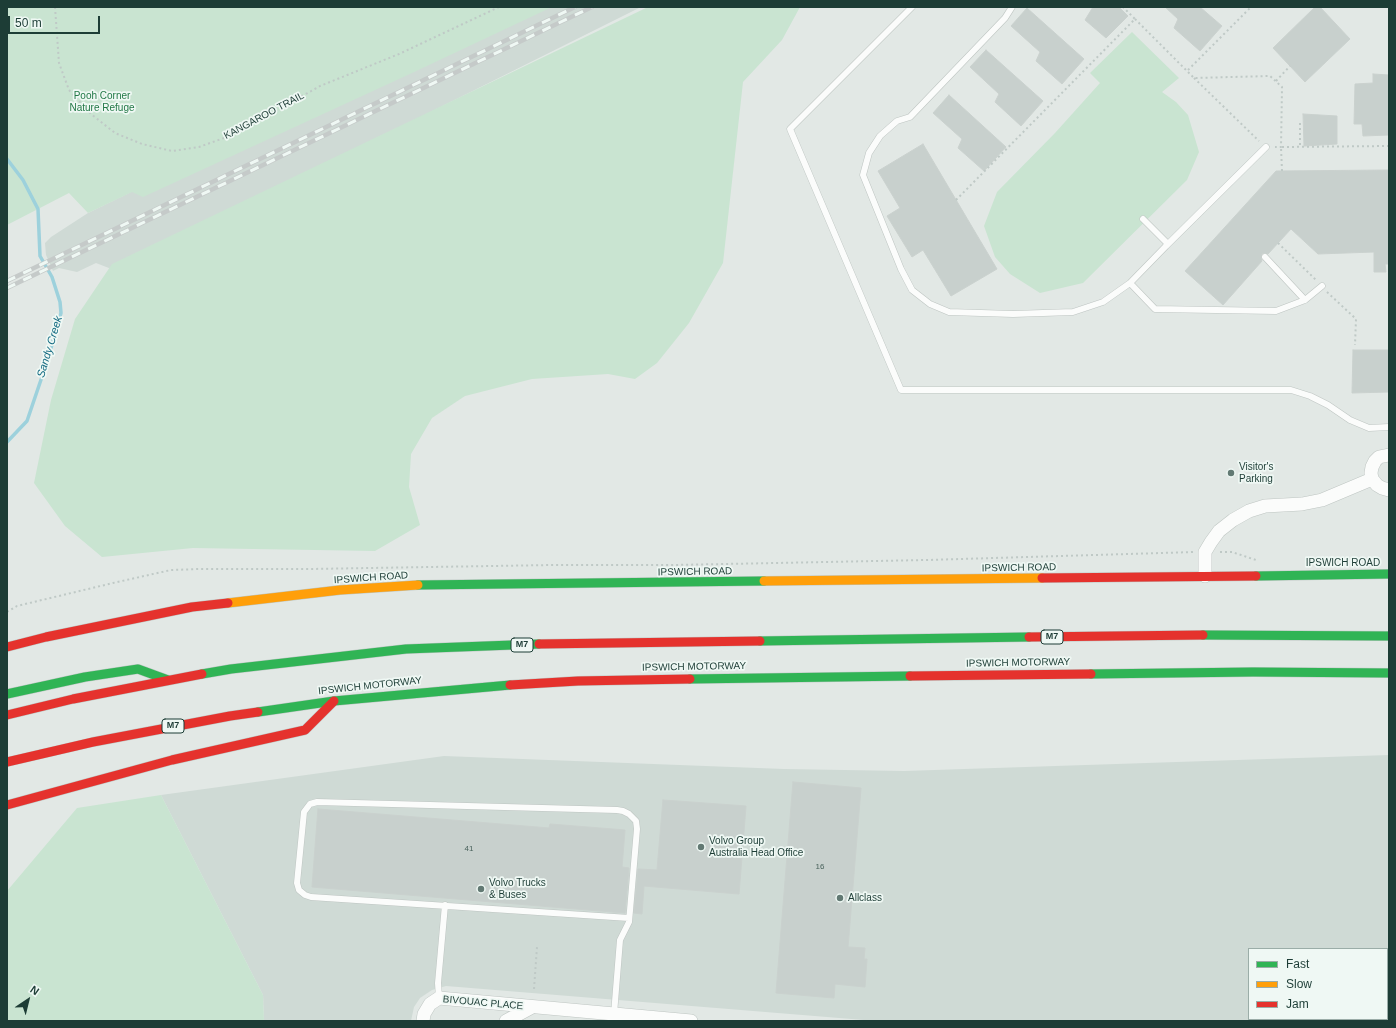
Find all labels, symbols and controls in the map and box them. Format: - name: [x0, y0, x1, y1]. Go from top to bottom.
- scale bar: [10, 8, 102, 34]
- text: 50 m: [15, 16, 42, 30]
- park label: Pooh Corner Nature Refuge: [69, 90, 135, 114]
- street label: KANGAROO TRAIL: [222, 90, 306, 142]
- water label: Sandy Creek: [34, 315, 66, 379]
- place label: Visitor's Parking: [1239, 461, 1274, 484]
- marker: Visitor's Parking: [1226, 468, 1236, 478]
- street label: IPSWICH ROAD: [1306, 557, 1380, 569]
- street label: IPSWICH ROAD: [982, 561, 1056, 575]
- street label: IPSWICH ROAD: [658, 565, 732, 579]
- street label: IPSWICH ROAD: [333, 569, 409, 587]
- road number: M7: [1041, 630, 1063, 644]
- road number: M7: [511, 638, 533, 652]
- street label: IPSWICH MOTORWAY: [966, 656, 1070, 670]
- street label: IPSWICH MOTORWAY: [642, 660, 746, 674]
- street label: IPSWICH MOTORWAY: [318, 675, 422, 697]
- road number: M7: [162, 719, 184, 733]
- place label: Volvo Group Australia Head Office: [709, 835, 803, 858]
- marker: Volvo Group Australia Head Office: [696, 842, 706, 852]
- house number: 41: [465, 844, 473, 854]
- house number: 16: [816, 862, 824, 872]
- place label: Volvo Trucks & Buses: [489, 877, 546, 900]
- marker: Volvo Trucks & Buses: [476, 884, 486, 894]
- place label: Allclass: [848, 892, 882, 904]
- marker: Allclass: [835, 893, 845, 903]
- legend: [1248, 948, 1388, 1020]
- text: Fast: [1286, 957, 1309, 971]
- text: Slow: [1286, 977, 1312, 991]
- north arrow: [8, 980, 48, 1020]
- text: N: [28, 983, 42, 997]
- street label: BIVOUAC PLACE: [442, 994, 524, 1012]
- text: Jam: [1286, 997, 1309, 1011]

